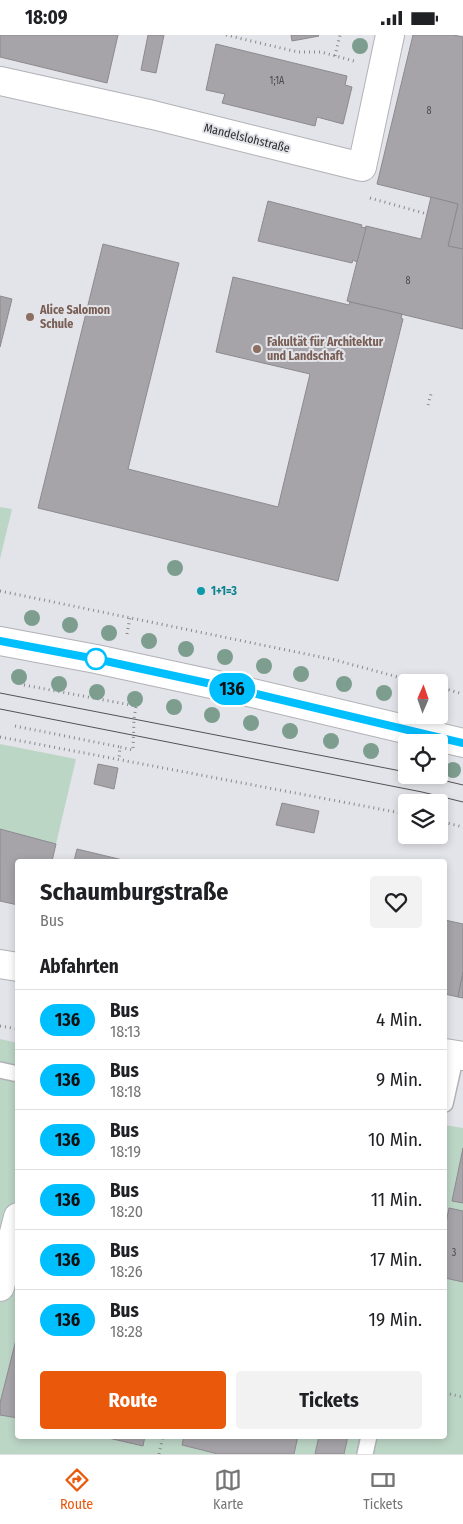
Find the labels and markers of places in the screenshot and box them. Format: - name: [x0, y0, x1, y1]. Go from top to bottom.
- place label: Alice Salomon Schule: [39, 303, 110, 331]
- marker: Alice Salomon Schule: [24, 311, 36, 323]
- place label: Fakultät für Architektur und Landschaft: [267, 335, 384, 363]
- marker: Fakultät für Architektur und Landschaft: [251, 343, 263, 355]
- place label: 1+1=3: [211, 584, 237, 598]
- marker: 1+1=3: [195, 585, 207, 597]
- unlabelled marker: [85, 648, 107, 670]

